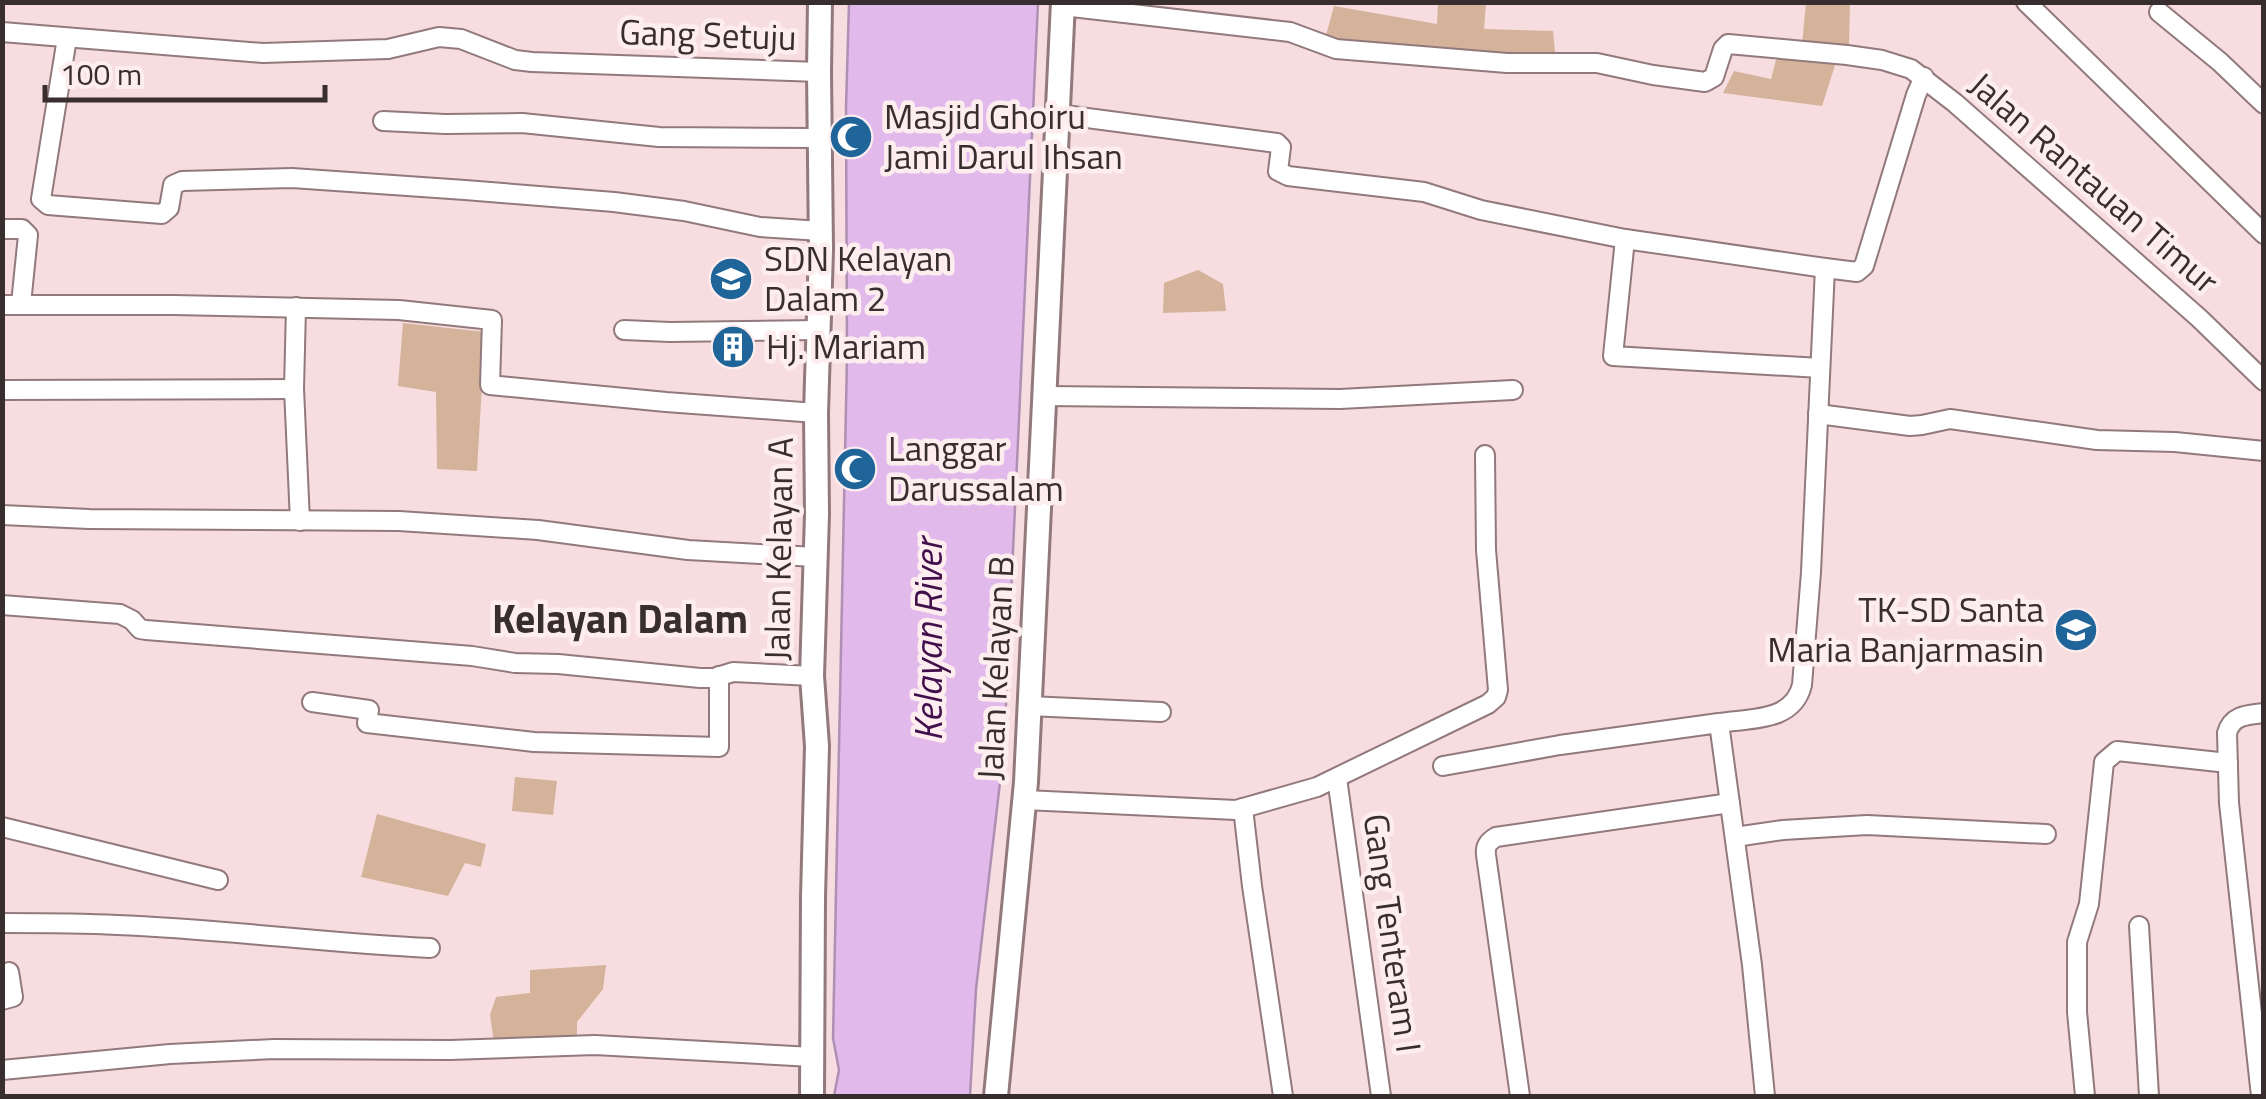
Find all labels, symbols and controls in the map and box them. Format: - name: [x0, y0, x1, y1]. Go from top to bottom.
- street label: Gang Setuju: [619, 4, 798, 64]
- scale bar: [45, 40, 325, 102]
- text: 100 m: [60, 51, 142, 97]
- street label: Jalan Rantauan Timur: [1958, 58, 2232, 306]
- place label: Masjid Ghoiru Jami Darul Ihsan: [884, 89, 1123, 183]
- mosque icon: Masjid Ghoiru Jami Darul Ihsan: [828, 114, 874, 160]
- place label: SDN Kelayan Dalam 2: [764, 231, 952, 325]
- school or university icon: SDN Kelayan Dalam 2: [708, 256, 754, 302]
- place label: Hj. Mariam: [766, 319, 926, 373]
- building icon: Hj. Mariam: [710, 324, 756, 370]
- place label: Langgar Darussalam: [888, 421, 1064, 515]
- street label: Jalan Kelayan A: [749, 437, 807, 661]
- mosque icon: Langgar Darussalam: [832, 446, 878, 492]
- water label: Kelayan River: [899, 535, 957, 741]
- street label: Jalan Kelayan B: [962, 554, 1028, 781]
- place label: TK-SD Santa Maria Banjarmasin: [1767, 582, 2044, 676]
- district label: Kelayan Dalam: [492, 588, 748, 649]
- school or university icon: TK-SD Santa Maria Banjarmasin: [2053, 607, 2099, 653]
- street label: Gang Tenteram I: [1350, 810, 1436, 1056]

